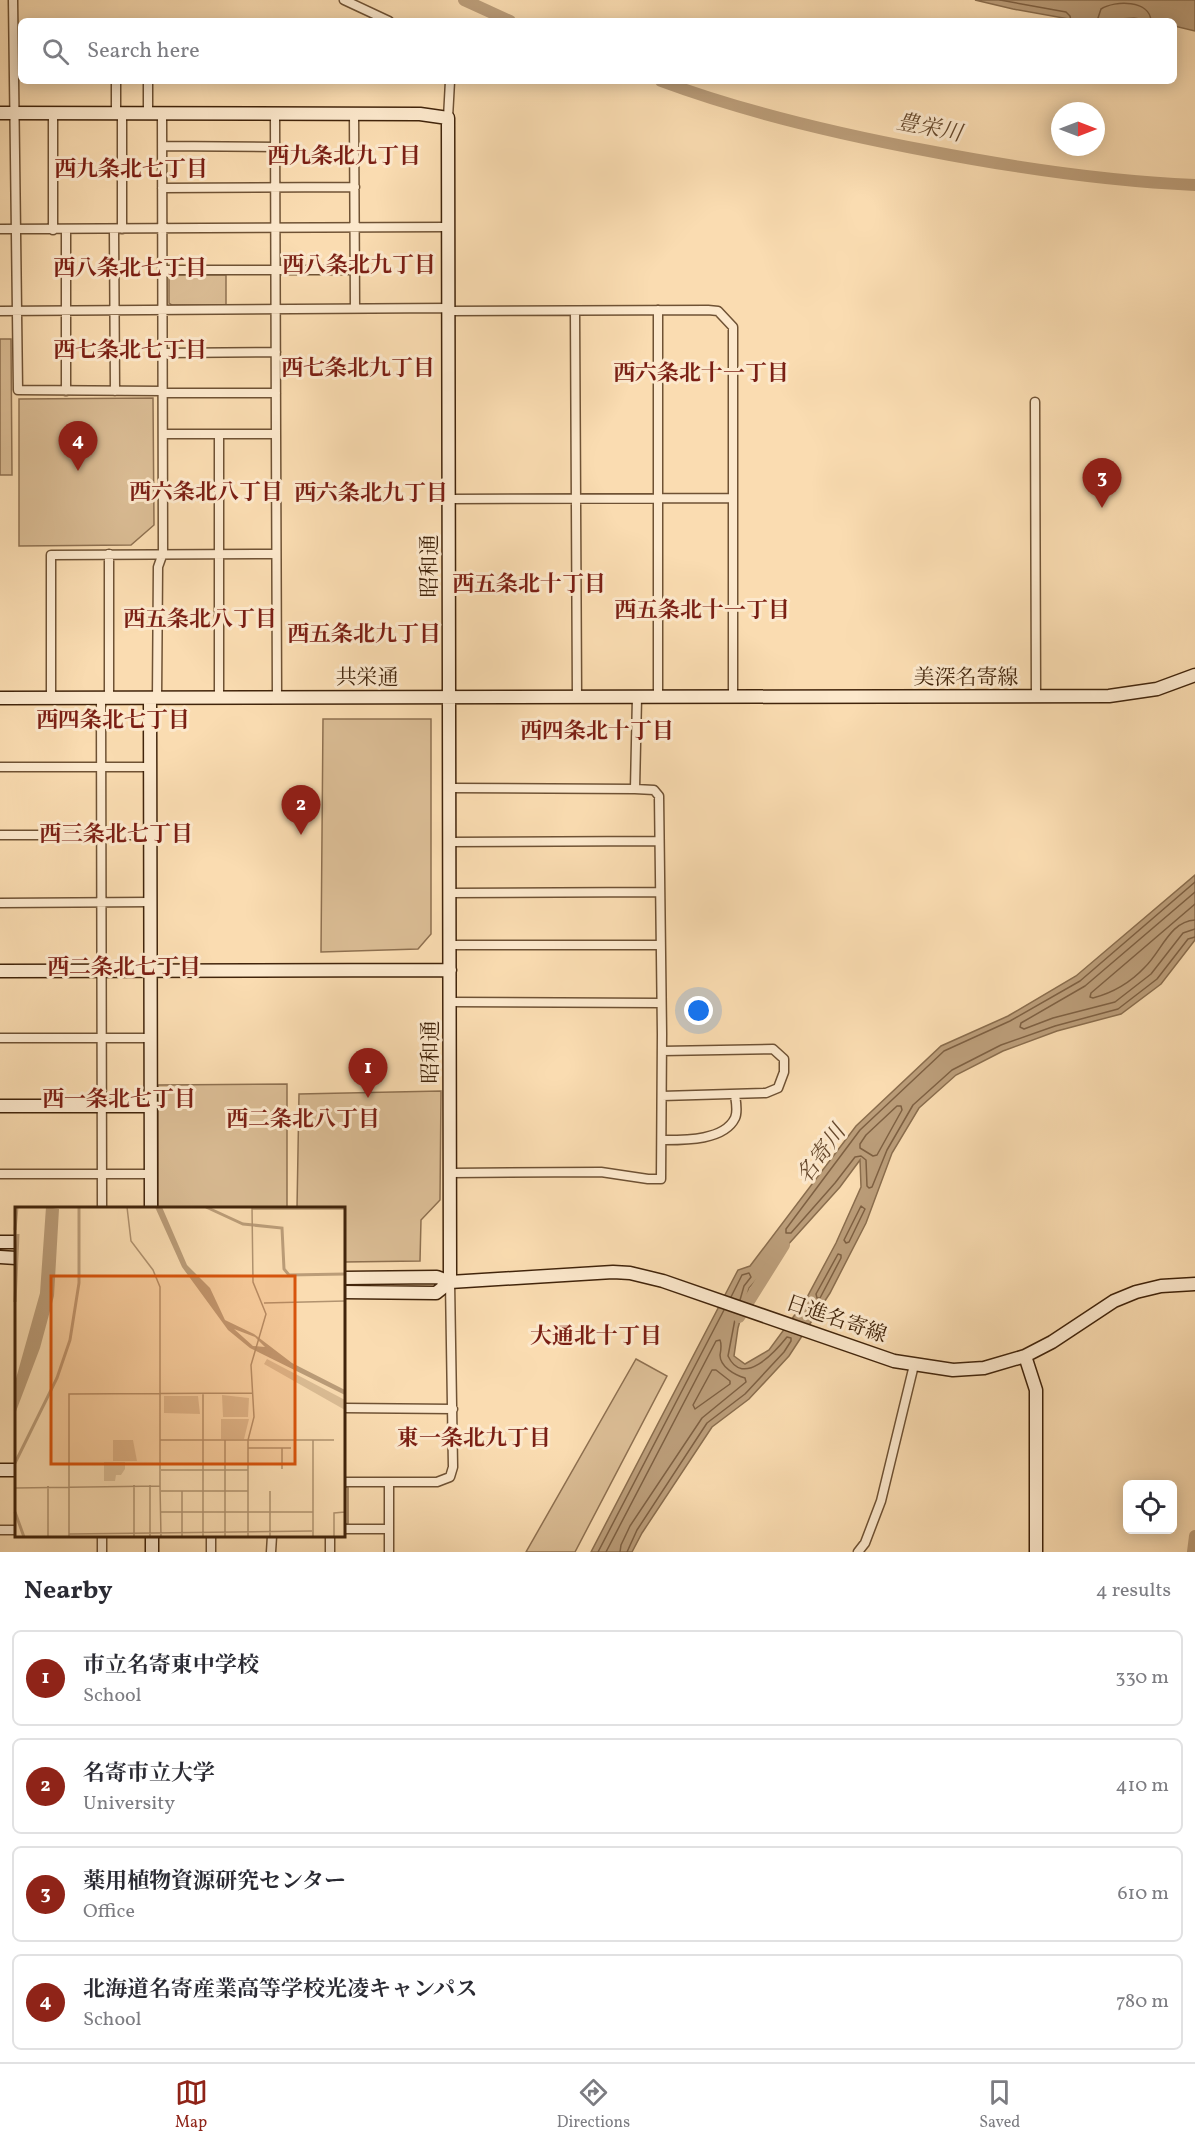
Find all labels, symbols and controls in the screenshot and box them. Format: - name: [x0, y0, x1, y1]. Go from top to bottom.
- search box: [18, 18, 1177, 84]
- icon: search: [39, 35, 72, 68]
- text: Search here: [87, 36, 200, 67]
- north arrow: [1051, 102, 1105, 156]
- water label: 豊栄川: [894, 107, 966, 151]
- district label: 西九条北九丁目: [267, 142, 421, 173]
- district label: 西九条北七丁目: [54, 155, 208, 186]
- district label: 西八条北九丁目: [282, 251, 436, 282]
- district label: 西八条北七丁目: [53, 254, 207, 285]
- district label: 西七条北七丁目: [53, 336, 207, 367]
- district label: 西七条北九丁目: [281, 354, 435, 385]
- district label: 西六条北十一丁目: [613, 359, 789, 390]
- pin: 4: [58, 422, 98, 471]
- pin: 3: [1082, 458, 1122, 508]
- district label: 西六条北八丁目: [129, 478, 283, 509]
- district label: 西六条北九丁目: [294, 479, 448, 510]
- street label: 昭和通: [416, 535, 445, 598]
- district label: 西五条北十丁目: [452, 570, 606, 601]
- district label: 西五条北十一丁目: [614, 596, 790, 627]
- district label: 西五条北八丁目: [123, 605, 277, 636]
- district label: 西五条北九丁目: [287, 620, 441, 651]
- street label: 共栄通: [336, 664, 399, 693]
- street label: 美深名寄線: [914, 664, 1019, 693]
- district label: 西四条北七丁目: [36, 706, 190, 737]
- district label: 西四条北十丁目: [520, 717, 674, 748]
- pin: 2: [282, 786, 320, 835]
- district label: 西三条北七丁目: [39, 820, 193, 851]
- district label: 西二条北七丁目: [47, 953, 201, 984]
- your location: [684, 996, 713, 1025]
- street label: 昭和通: [417, 1021, 446, 1084]
- pin: 1: [348, 1048, 388, 1098]
- district label: 西一条北七丁目: [42, 1085, 196, 1116]
- district label: 西二条北八丁目: [226, 1105, 380, 1136]
- water label: 名寄川: [790, 1118, 855, 1191]
- inset map: [15, 1207, 345, 1537]
- street label: 日進名寄線: [782, 1289, 890, 1351]
- district label: 大通北十丁目: [530, 1322, 662, 1353]
- district label: 東一条北九丁目: [397, 1424, 551, 1455]
- map controls: [1123, 1480, 1177, 1534]
- button: locate: [1123, 1480, 1177, 1534]
- text: Nearby: [24, 1573, 113, 1609]
- text: 4 results: [1096, 1577, 1171, 1605]
- text: 市立名寄東中学校: [83, 1651, 259, 1682]
- text: 1: [41, 1664, 50, 1692]
- text: 330 m: [1115, 1664, 1169, 1692]
- text: School: [83, 1682, 141, 1710]
- text: 名寄市立大学: [83, 1759, 215, 1790]
- text: 2: [40, 1772, 51, 1800]
- text: 410 m: [1116, 1772, 1169, 1800]
- text: University: [83, 1790, 175, 1818]
- text: 薬用植物資源研究センター: [83, 1867, 346, 1898]
- text: 3: [40, 1880, 51, 1908]
- text: 610 m: [1117, 1880, 1169, 1908]
- text: Office: [83, 1898, 135, 1926]
- text: 北海道名寄産業高等学校光凌キャンパス: [83, 1975, 477, 2006]
- text: 4: [39, 1988, 52, 2016]
- text: 780 m: [1116, 1988, 1169, 2016]
- text: School: [83, 2006, 141, 2034]
- tab: Map: [175, 2076, 208, 2134]
- tab: Directions: [557, 2076, 630, 2134]
- tab: Saved: [979, 2076, 1020, 2134]

